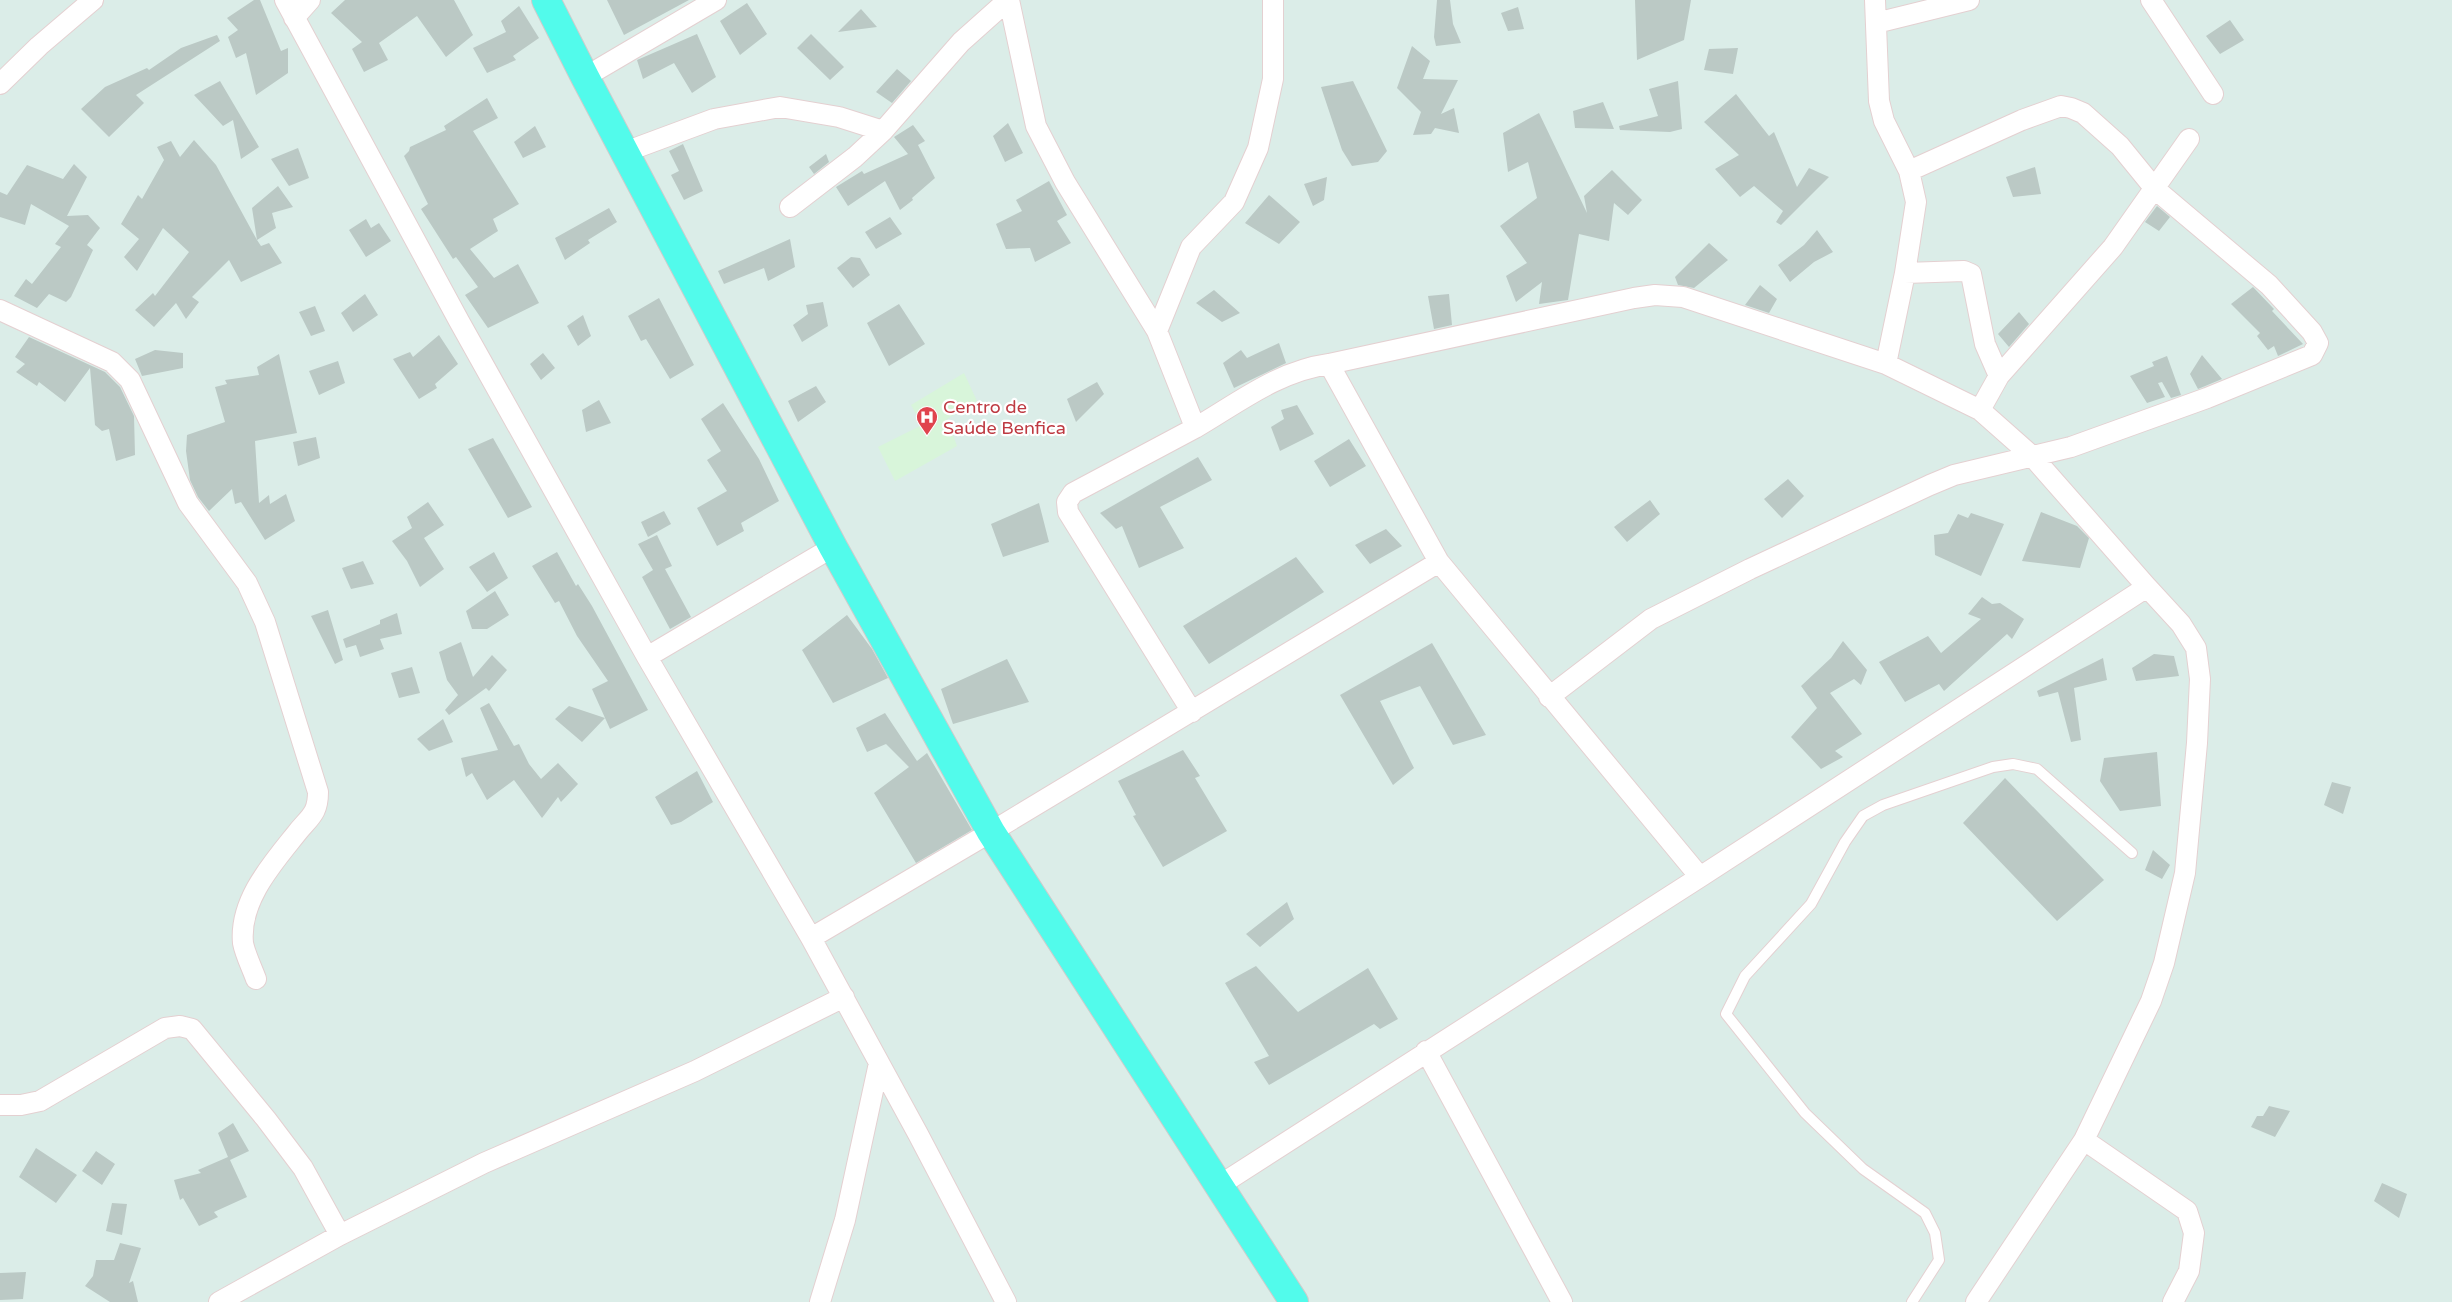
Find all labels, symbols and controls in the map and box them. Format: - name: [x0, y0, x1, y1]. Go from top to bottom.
- place label: Centro de Saúde Benfica: [943, 396, 1066, 439]
- hospital icon: Centro de Saúde Benfica: [915, 405, 939, 436]

